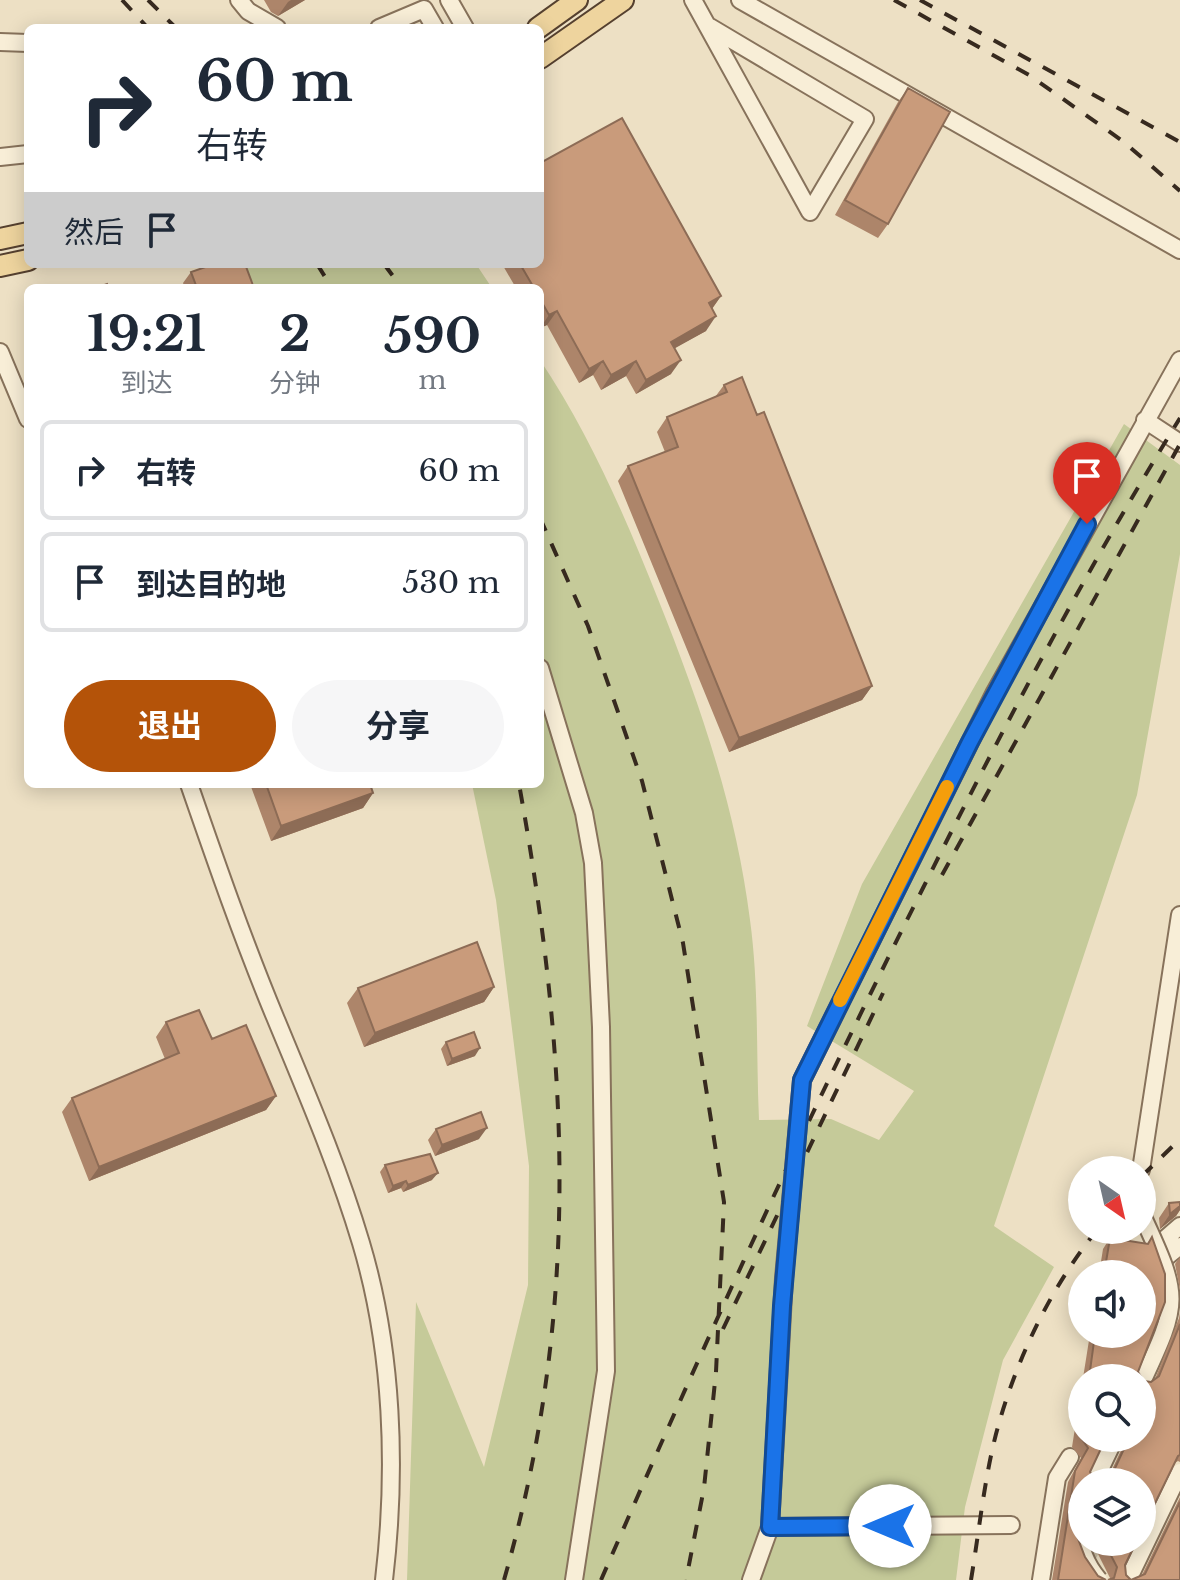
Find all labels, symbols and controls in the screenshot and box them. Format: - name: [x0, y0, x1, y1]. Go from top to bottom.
- text: 60 m: [196, 47, 353, 116]
- icon: right: [64, 56, 168, 160]
- text: 右转: [196, 123, 268, 168]
- icon: arrive: [140, 208, 184, 252]
- text: 然后: [64, 214, 124, 251]
- text: 19:21: [87, 304, 206, 364]
- text: 2: [279, 304, 311, 364]
- text: 590: [384, 306, 481, 366]
- text: m: [419, 364, 446, 396]
- text: 到达: [120, 367, 172, 399]
- text: 分钟: [269, 367, 321, 399]
- pin: [1053, 442, 1121, 524]
- icon: right: [68, 448, 112, 492]
- text: 60 m: [418, 452, 500, 489]
- text: 右转: [136, 454, 196, 491]
- icon: arrive: [1065, 454, 1109, 498]
- icon: arrive: [68, 560, 112, 604]
- text: 530 m: [402, 564, 500, 601]
- text: 到达目的地: [136, 566, 286, 603]
- button: 退出: [64, 680, 276, 772]
- button: 分享: [292, 680, 504, 772]
- north arrow: [1068, 1156, 1156, 1244]
- map controls: [1068, 1156, 1156, 1556]
- button: sound: [1068, 1260, 1156, 1348]
- button: search: [1068, 1364, 1156, 1452]
- button: layers: [1068, 1468, 1156, 1556]
- position arrow: [848, 1484, 932, 1568]

